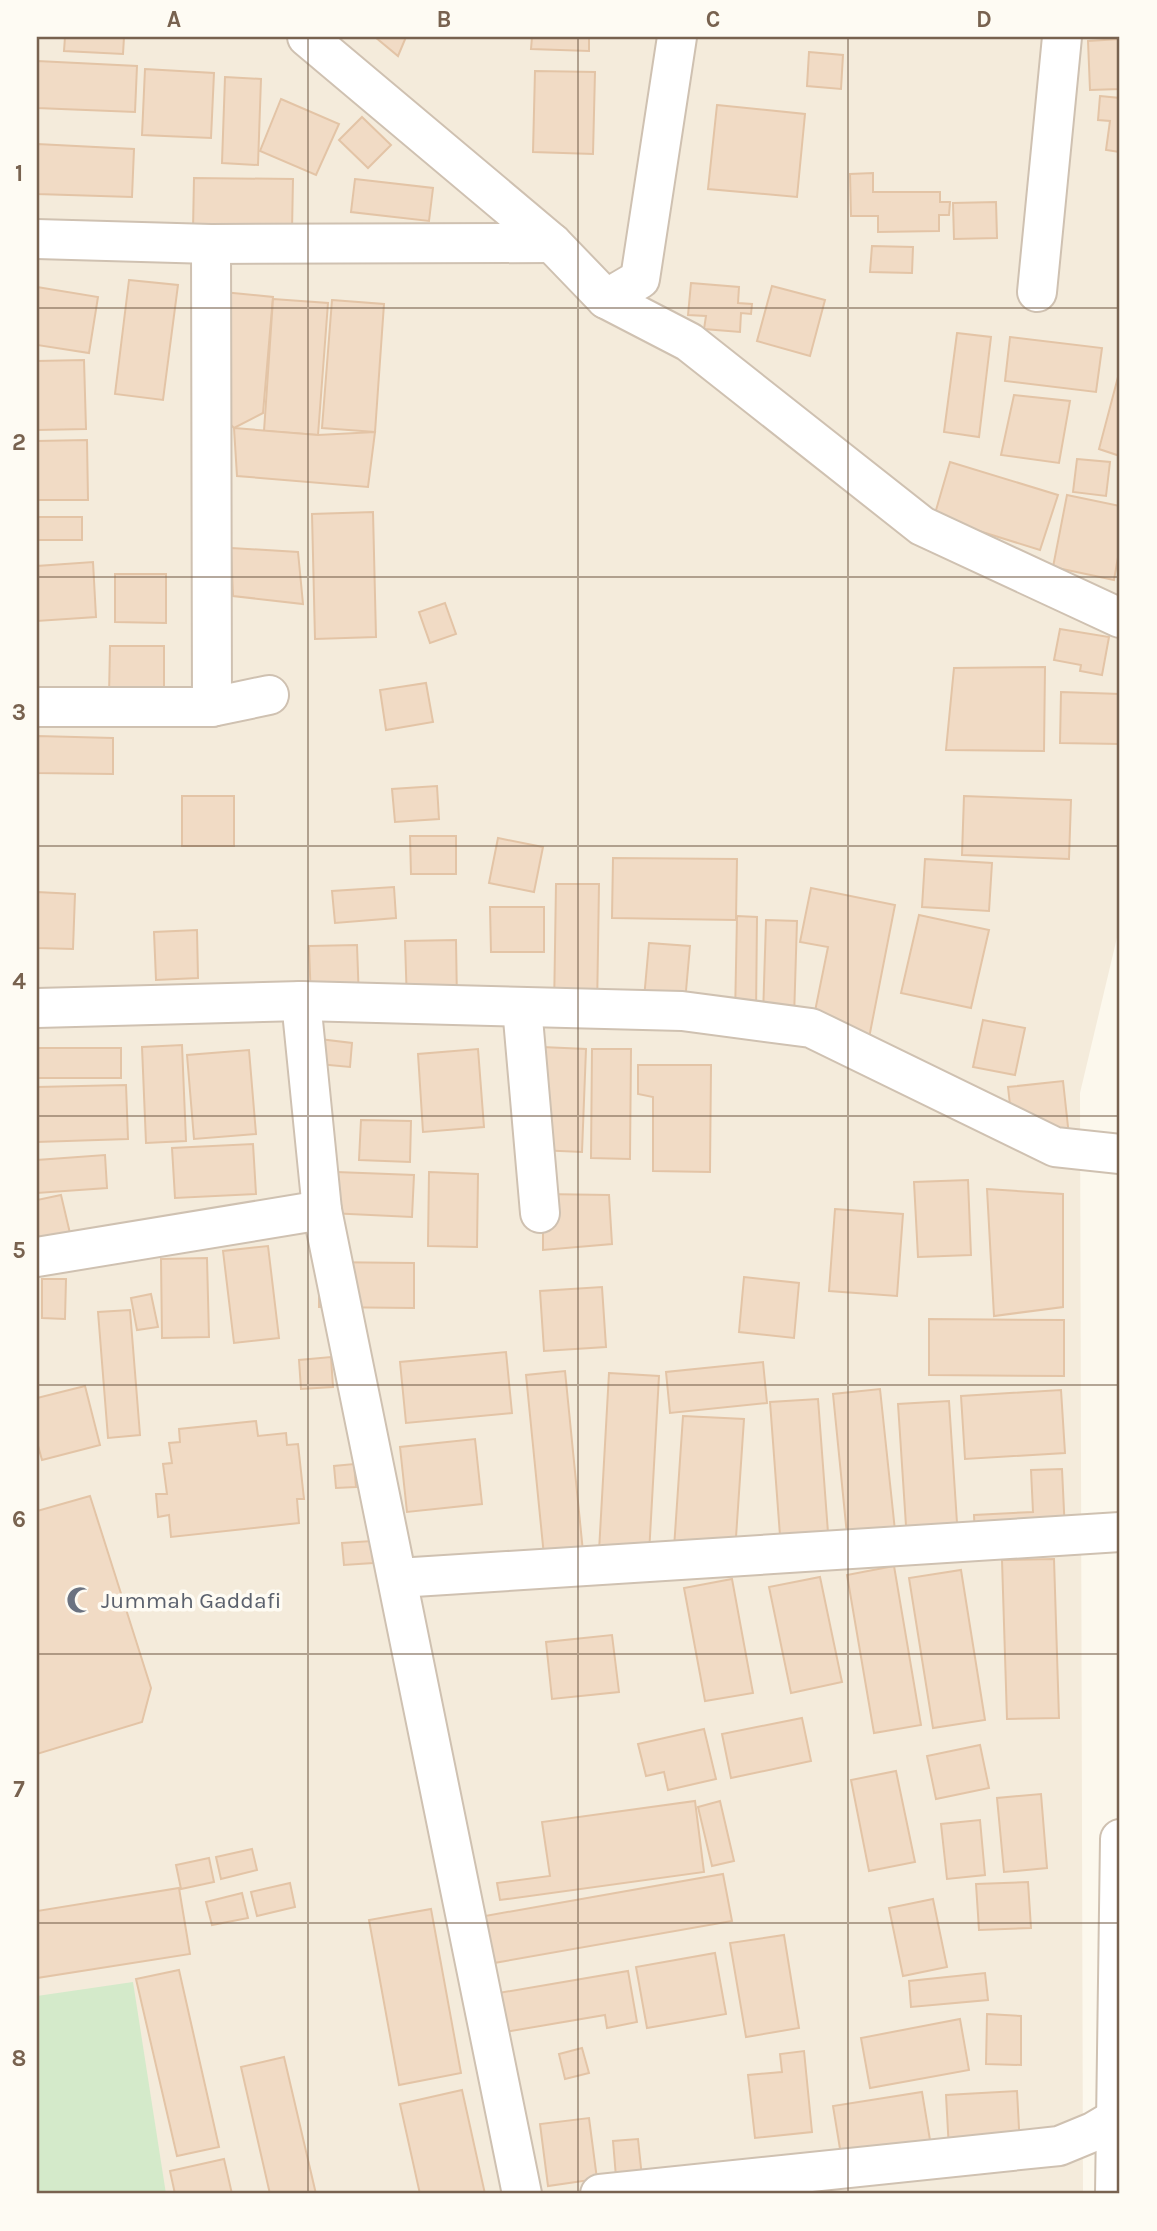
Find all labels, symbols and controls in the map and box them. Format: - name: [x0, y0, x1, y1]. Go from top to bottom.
- text: A: [167, 6, 181, 33]
- text: B: [437, 6, 451, 33]
- text: C: [706, 6, 720, 33]
- text: D: [976, 6, 992, 33]
- text: 1: [15, 160, 23, 187]
- text: 2: [12, 429, 26, 456]
- text: 3: [12, 699, 26, 726]
- text: 4: [12, 968, 26, 995]
- text: 5: [12, 1237, 26, 1264]
- text: 6: [12, 1506, 26, 1533]
- mosque icon: Jummah Gaddafi: [65, 1585, 95, 1615]
- place label: Jummah Gaddafi: [101, 1587, 281, 1614]
- text: 7: [13, 1776, 25, 1803]
- text: 8: [12, 2045, 26, 2072]

